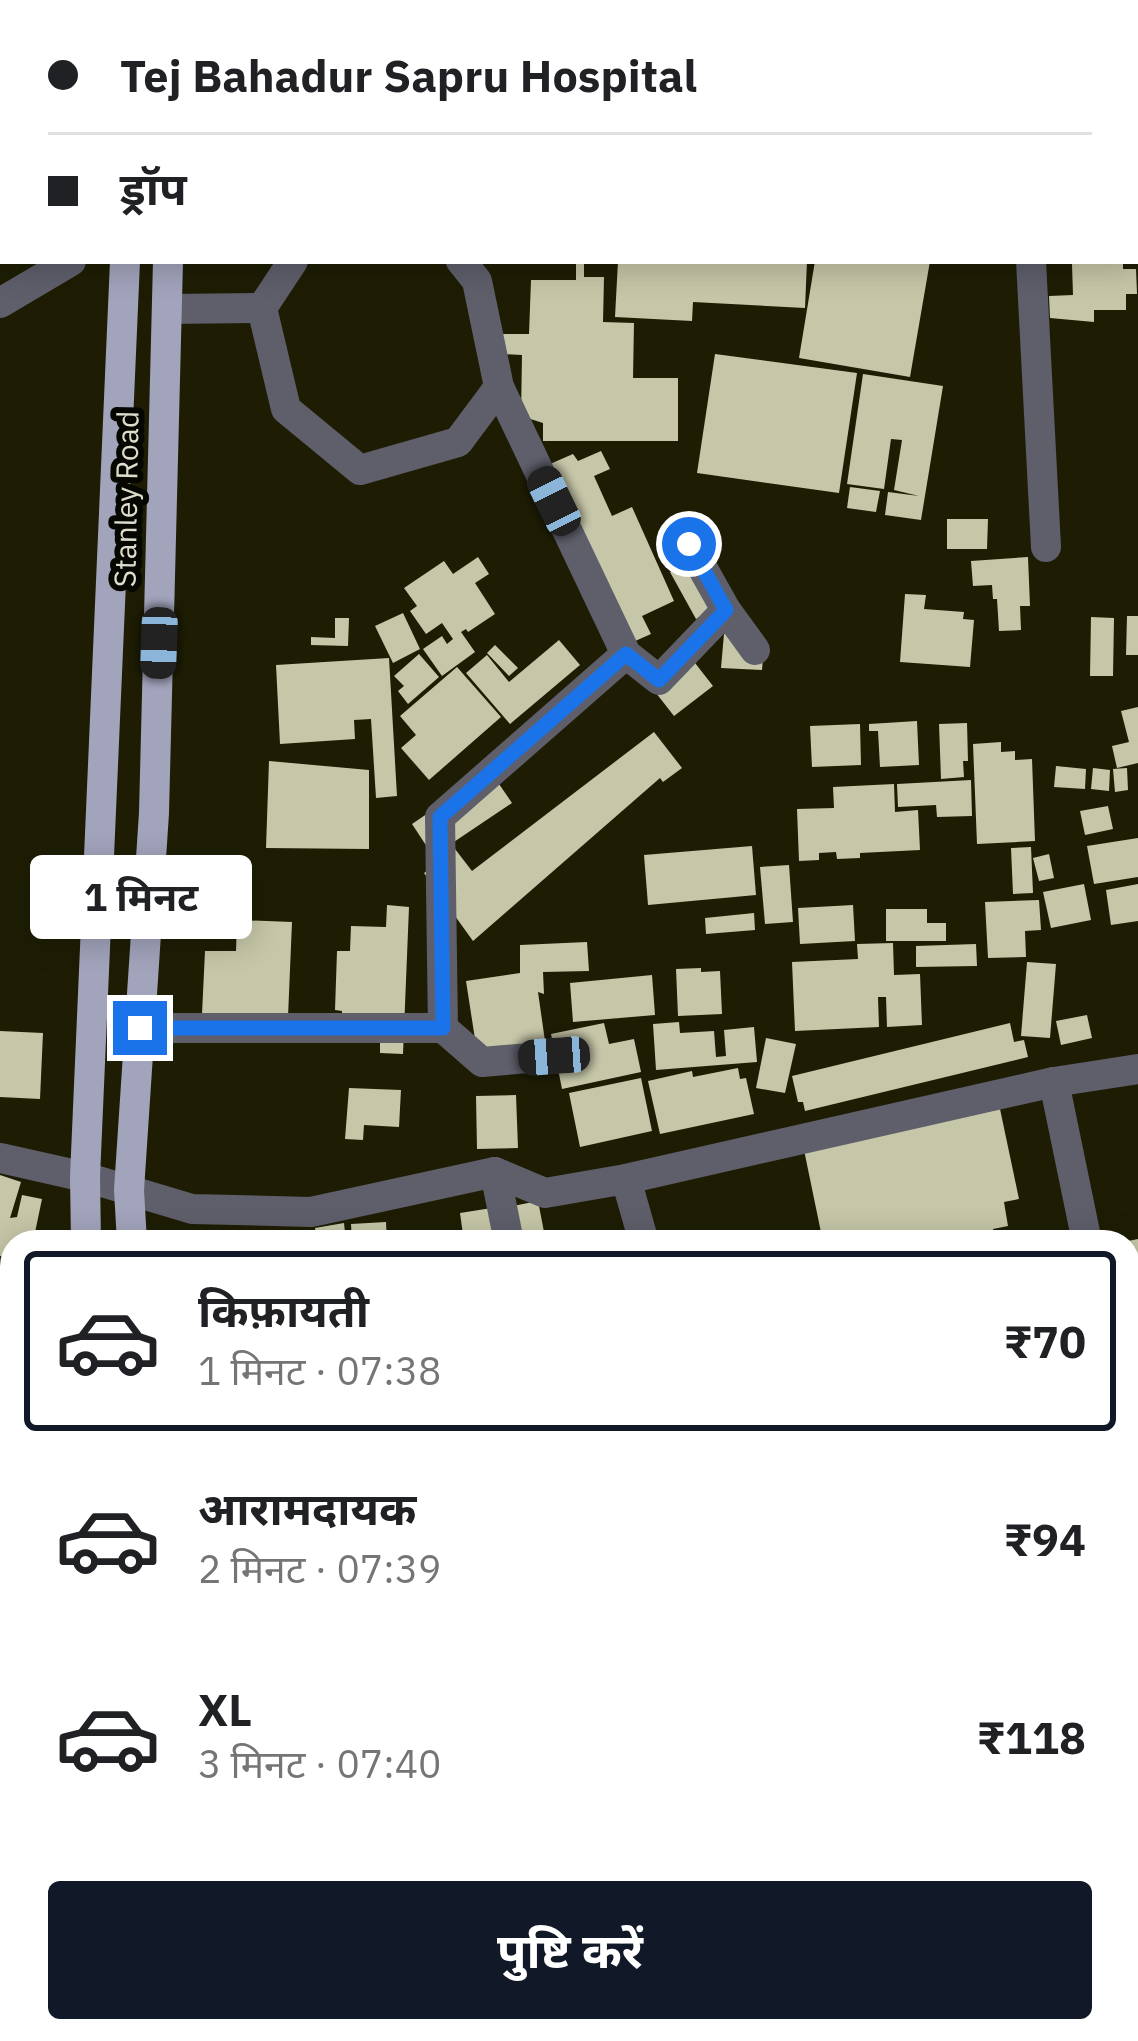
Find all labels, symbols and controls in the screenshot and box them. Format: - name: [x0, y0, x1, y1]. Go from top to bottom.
- text: Tej Bahadur Sapru Hospital: [120, 46, 697, 104]
- text: ड्रॉप: [120, 159, 187, 217]
- street label: Stanley Road: [104, 410, 147, 588]
- car: [522, 461, 586, 541]
- route start: [662, 517, 716, 571]
- car: [140, 606, 178, 680]
- callout: 1 मिनट: [29, 854, 251, 938]
- text: 1 मिनट: [84, 871, 198, 922]
- route end: [113, 1001, 167, 1055]
- car: [517, 1036, 591, 1076]
- text: किफ़ायती: [198, 1281, 369, 1339]
- icon: car: [54, 1287, 162, 1395]
- text: ₹70: [1004, 1312, 1086, 1370]
- text: 1 मिनट · 07:38: [198, 1345, 441, 1396]
- text: आरामदायक: [198, 1479, 416, 1537]
- icon: car: [54, 1485, 162, 1593]
- text: ₹94: [1004, 1510, 1086, 1568]
- text: 2 मिनट · 07:39: [198, 1543, 441, 1594]
- text: XL: [198, 1680, 252, 1738]
- icon: car: [54, 1683, 162, 1791]
- text: ₹118: [977, 1708, 1086, 1766]
- text: 3 मिनट · 07:40: [198, 1738, 441, 1789]
- button: पुष्टि करें: [48, 1881, 1092, 2019]

